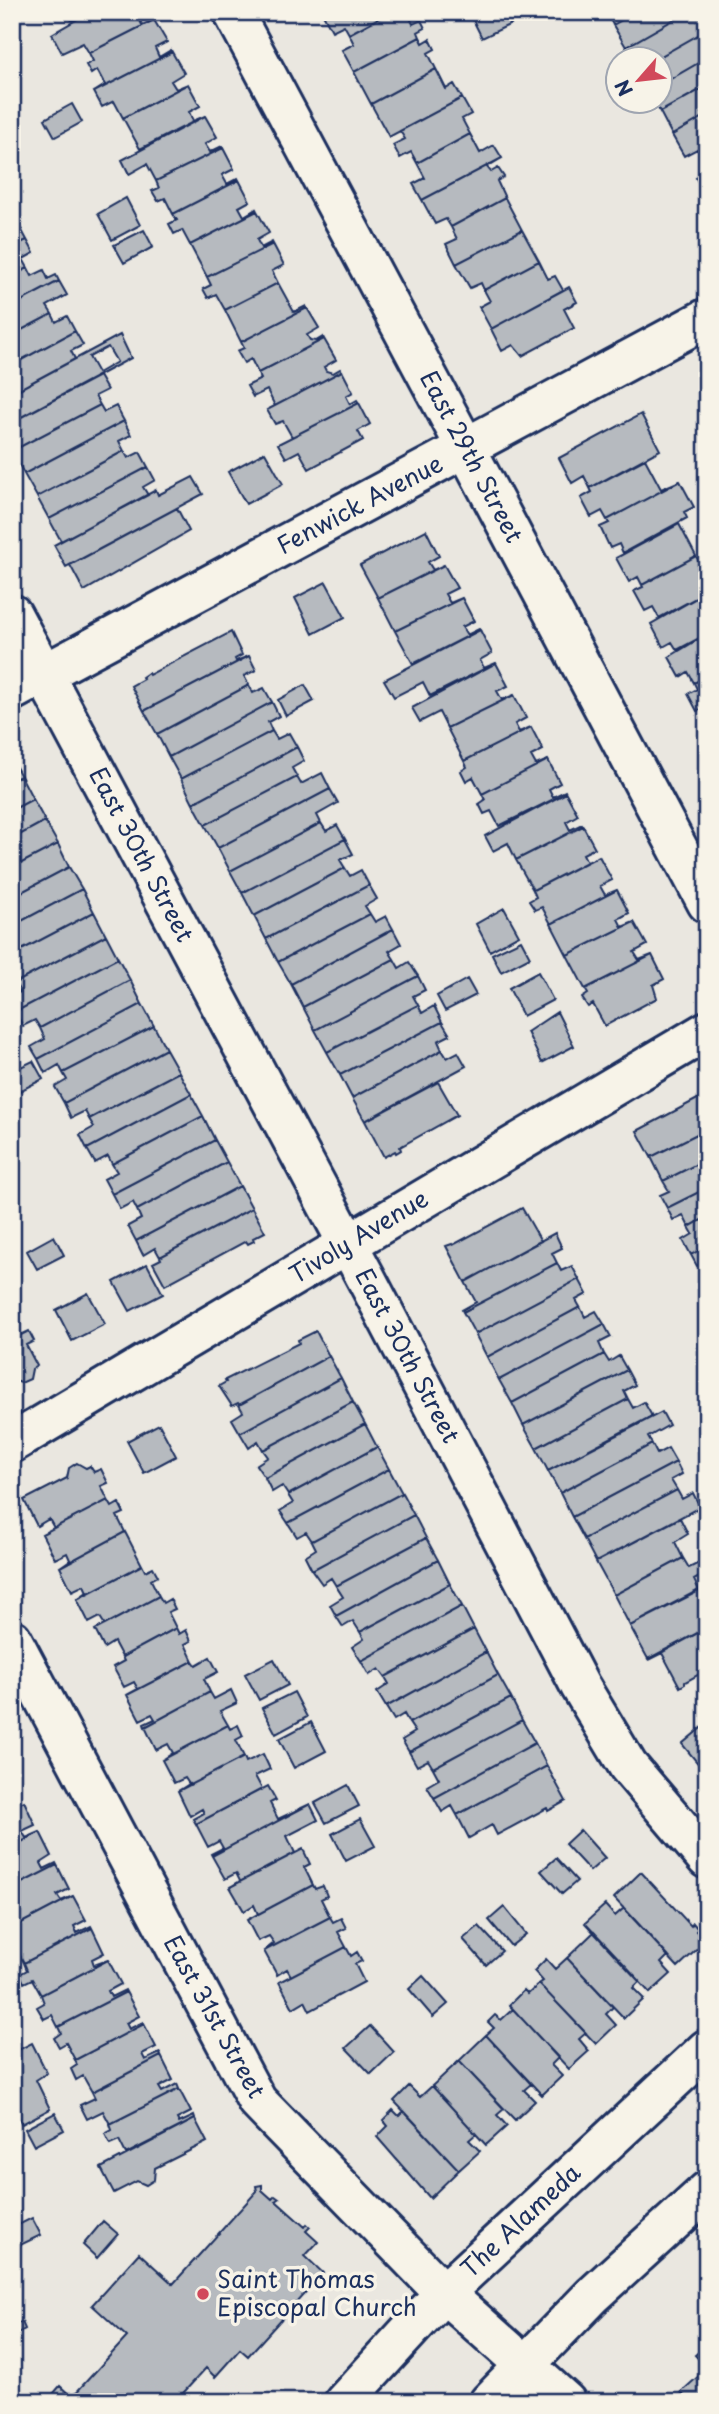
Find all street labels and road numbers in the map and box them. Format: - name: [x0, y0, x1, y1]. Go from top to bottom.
- street label: East 29th Street: [412, 364, 533, 549]
- street label: Fenwick Avenue: [270, 444, 448, 562]
- street label: East 30th Street: [81, 760, 204, 948]
- street label: Tivoly Avenue: [282, 1179, 434, 1291]
- street label: East 30th Street: [347, 1261, 470, 1449]
- street label: East 31st Street: [156, 1928, 275, 2104]
- street label: The Alameda: [451, 2154, 588, 2285]

